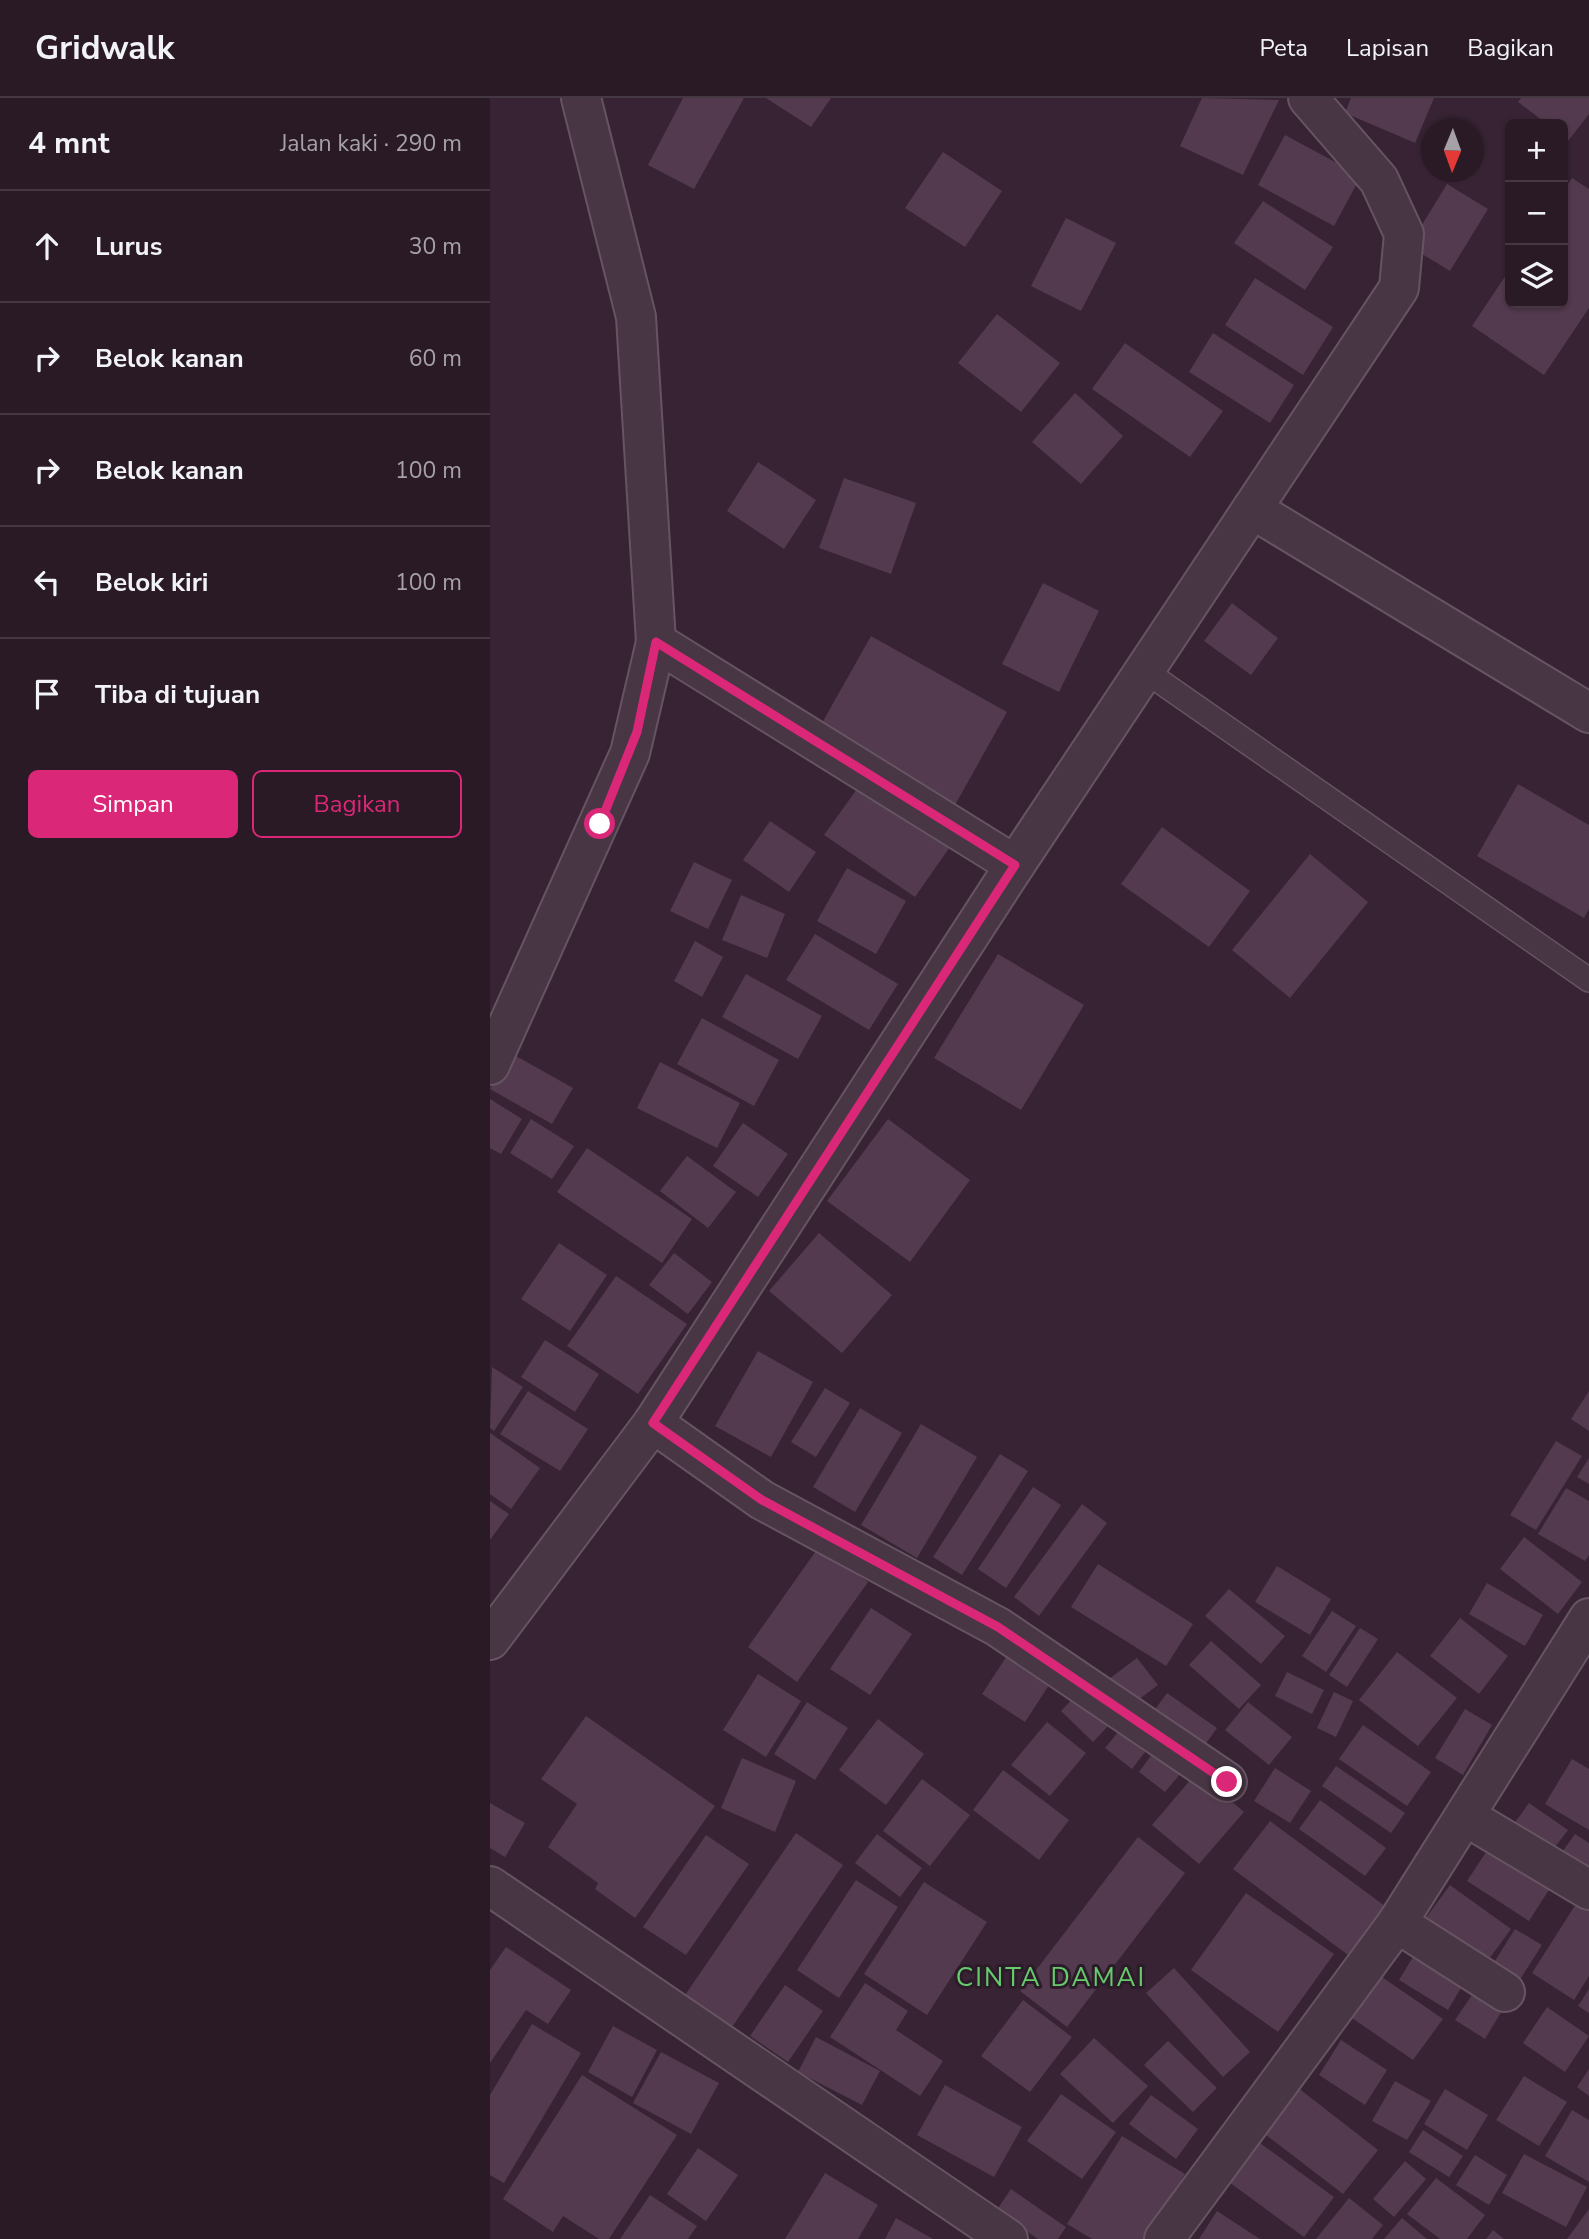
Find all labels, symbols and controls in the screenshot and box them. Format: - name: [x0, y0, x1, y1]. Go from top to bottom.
- text: Gridwalk: [35, 26, 175, 71]
- text: Peta: [1259, 32, 1308, 64]
- text: Lapisan: [1346, 32, 1429, 64]
- text: Bagikan: [1467, 32, 1554, 64]
- north arrow: [1421, 119, 1484, 182]
- map controls: [1505, 119, 1568, 308]
- button: +: [1505, 119, 1568, 182]
- text: 4 mnt: [28, 123, 109, 164]
- text: Jalan kaki · 290 m: [280, 128, 462, 159]
- button: −: [1505, 182, 1568, 245]
- icon: ahead: [28, 227, 66, 265]
- text: Lurus: [95, 229, 162, 264]
- text: 30 m: [409, 231, 462, 262]
- button: layers: [1505, 245, 1568, 308]
- icon: right: [28, 339, 66, 377]
- text: Belok kanan: [95, 341, 244, 376]
- text: 60 m: [409, 343, 462, 374]
- icon: right: [28, 451, 66, 489]
- text: Belok kanan: [95, 453, 244, 488]
- text: 100 m: [395, 455, 462, 486]
- icon: left: [28, 563, 66, 601]
- text: Belok kiri: [95, 565, 208, 600]
- text: 100 m: [395, 567, 462, 598]
- icon: arrive: [28, 675, 66, 713]
- text: Tiba di tujuan: [95, 677, 260, 712]
- button: Simpan: [28, 770, 238, 838]
- button: Bagikan: [252, 770, 462, 838]
- route start: [584, 808, 615, 839]
- route end: [1211, 1766, 1242, 1797]
- district label: CINTA DAMAI: [956, 1960, 1146, 1995]

